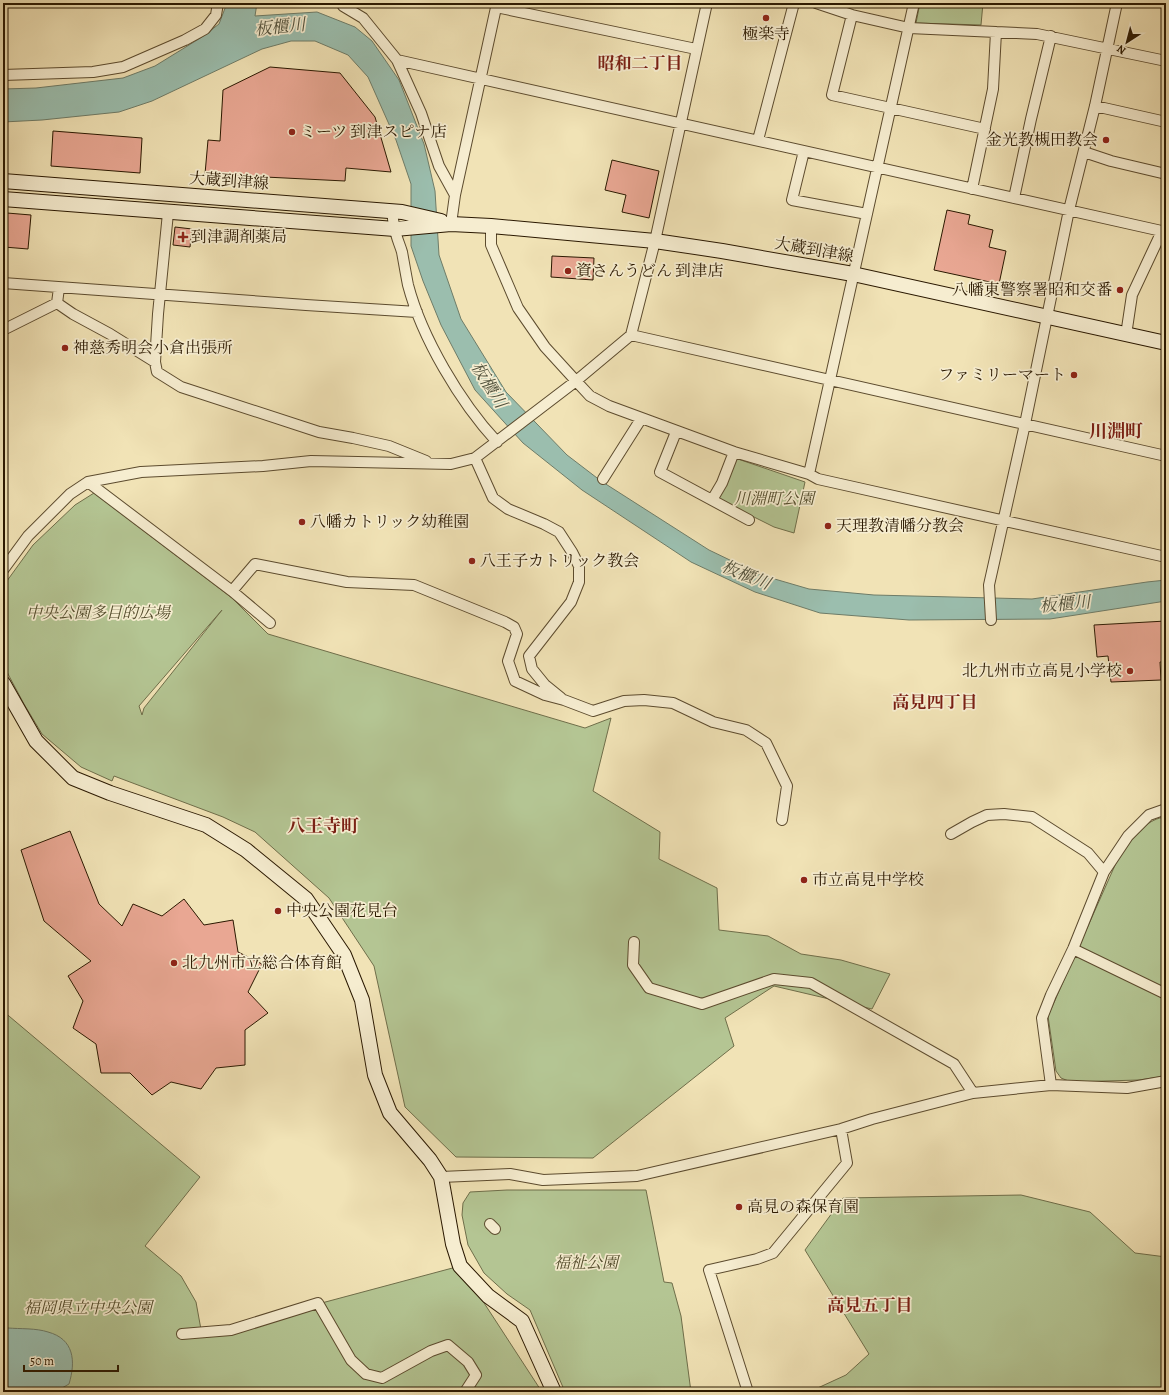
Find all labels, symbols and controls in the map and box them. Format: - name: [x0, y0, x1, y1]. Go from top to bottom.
- water label: 板櫃川: [253, 13, 309, 41]
- marker: 極楽寺: [761, 13, 771, 23]
- north arrow: [1107, 22, 1147, 62]
- place label: 極楽寺: [742, 23, 790, 45]
- text: N: [1114, 41, 1129, 58]
- district label: 昭和二丁目: [598, 52, 683, 75]
- place label: ミーツ 到津スピナ店: [300, 121, 447, 143]
- marker: ミーツ 到津スピナ店: [287, 127, 297, 137]
- place label: 金光教槻田教会: [986, 129, 1098, 151]
- marker: 金光教槻田教会: [1101, 135, 1111, 145]
- street label: 大蔵到津線: [188, 167, 270, 195]
- place label: 到津調剤薬局: [191, 226, 287, 248]
- marker: 到津調剤薬局: [178, 232, 188, 242]
- street label: 大蔵到津線: [773, 232, 855, 268]
- place label: 資さんうどん 到津店: [576, 260, 723, 282]
- marker: 資さんうどん 到津店: [563, 266, 573, 276]
- place label: 八幡東警察署昭和交番: [952, 279, 1112, 301]
- marker: 八幡東警察署昭和交番: [1115, 285, 1125, 295]
- place label: 神慈秀明会小倉出張所: [73, 337, 233, 359]
- marker: 神慈秀明会小倉出張所: [60, 343, 70, 353]
- water label: 板櫃川: [466, 357, 513, 414]
- place label: ファミリーマート: [938, 364, 1066, 386]
- marker: ファミリーマート: [1069, 370, 1079, 380]
- district label: 川淵町: [1089, 419, 1143, 443]
- park label: 川淵町公園: [734, 488, 817, 510]
- place label: 八幡カトリック幼稚園: [310, 511, 469, 533]
- place label: 天理教清幡分教会: [836, 515, 964, 537]
- marker: 八幡カトリック幼稚園: [297, 517, 307, 527]
- marker: 天理教清幡分教会: [823, 521, 833, 531]
- place label: 八王子カトリック教会: [480, 550, 639, 572]
- water label: 板櫃川: [718, 555, 776, 596]
- marker: 八王子カトリック教会: [467, 556, 477, 566]
- water label: 板櫃川: [1039, 590, 1093, 618]
- park label: 中央公園多目的広場: [26, 602, 172, 624]
- place label: 北九州市立高見小学校: [962, 660, 1122, 682]
- marker: 北九州市立高見小学校: [1125, 666, 1135, 676]
- district label: 高見四丁目: [893, 691, 978, 714]
- district label: 八王寺町: [287, 814, 359, 838]
- place label: 市立高見中学校: [812, 869, 924, 891]
- marker: 市立高見中学校: [799, 875, 809, 885]
- place label: 中央公園花見台: [286, 900, 398, 922]
- marker: 中央公園花見台: [273, 906, 283, 916]
- place label: 北九州市立総合体育館: [182, 952, 342, 974]
- marker: 北九州市立総合体育館: [169, 958, 179, 968]
- place label: 高見の森保育園: [747, 1196, 859, 1218]
- marker: 高見の森保育園: [734, 1202, 744, 1212]
- park label: 福祉公園: [554, 1252, 621, 1274]
- district label: 高見五丁目: [828, 1294, 913, 1317]
- park label: 福岡県立中央公園: [24, 1297, 155, 1319]
- scale bar: [24, 1347, 118, 1373]
- text: 50 m: [30, 1353, 54, 1369]

